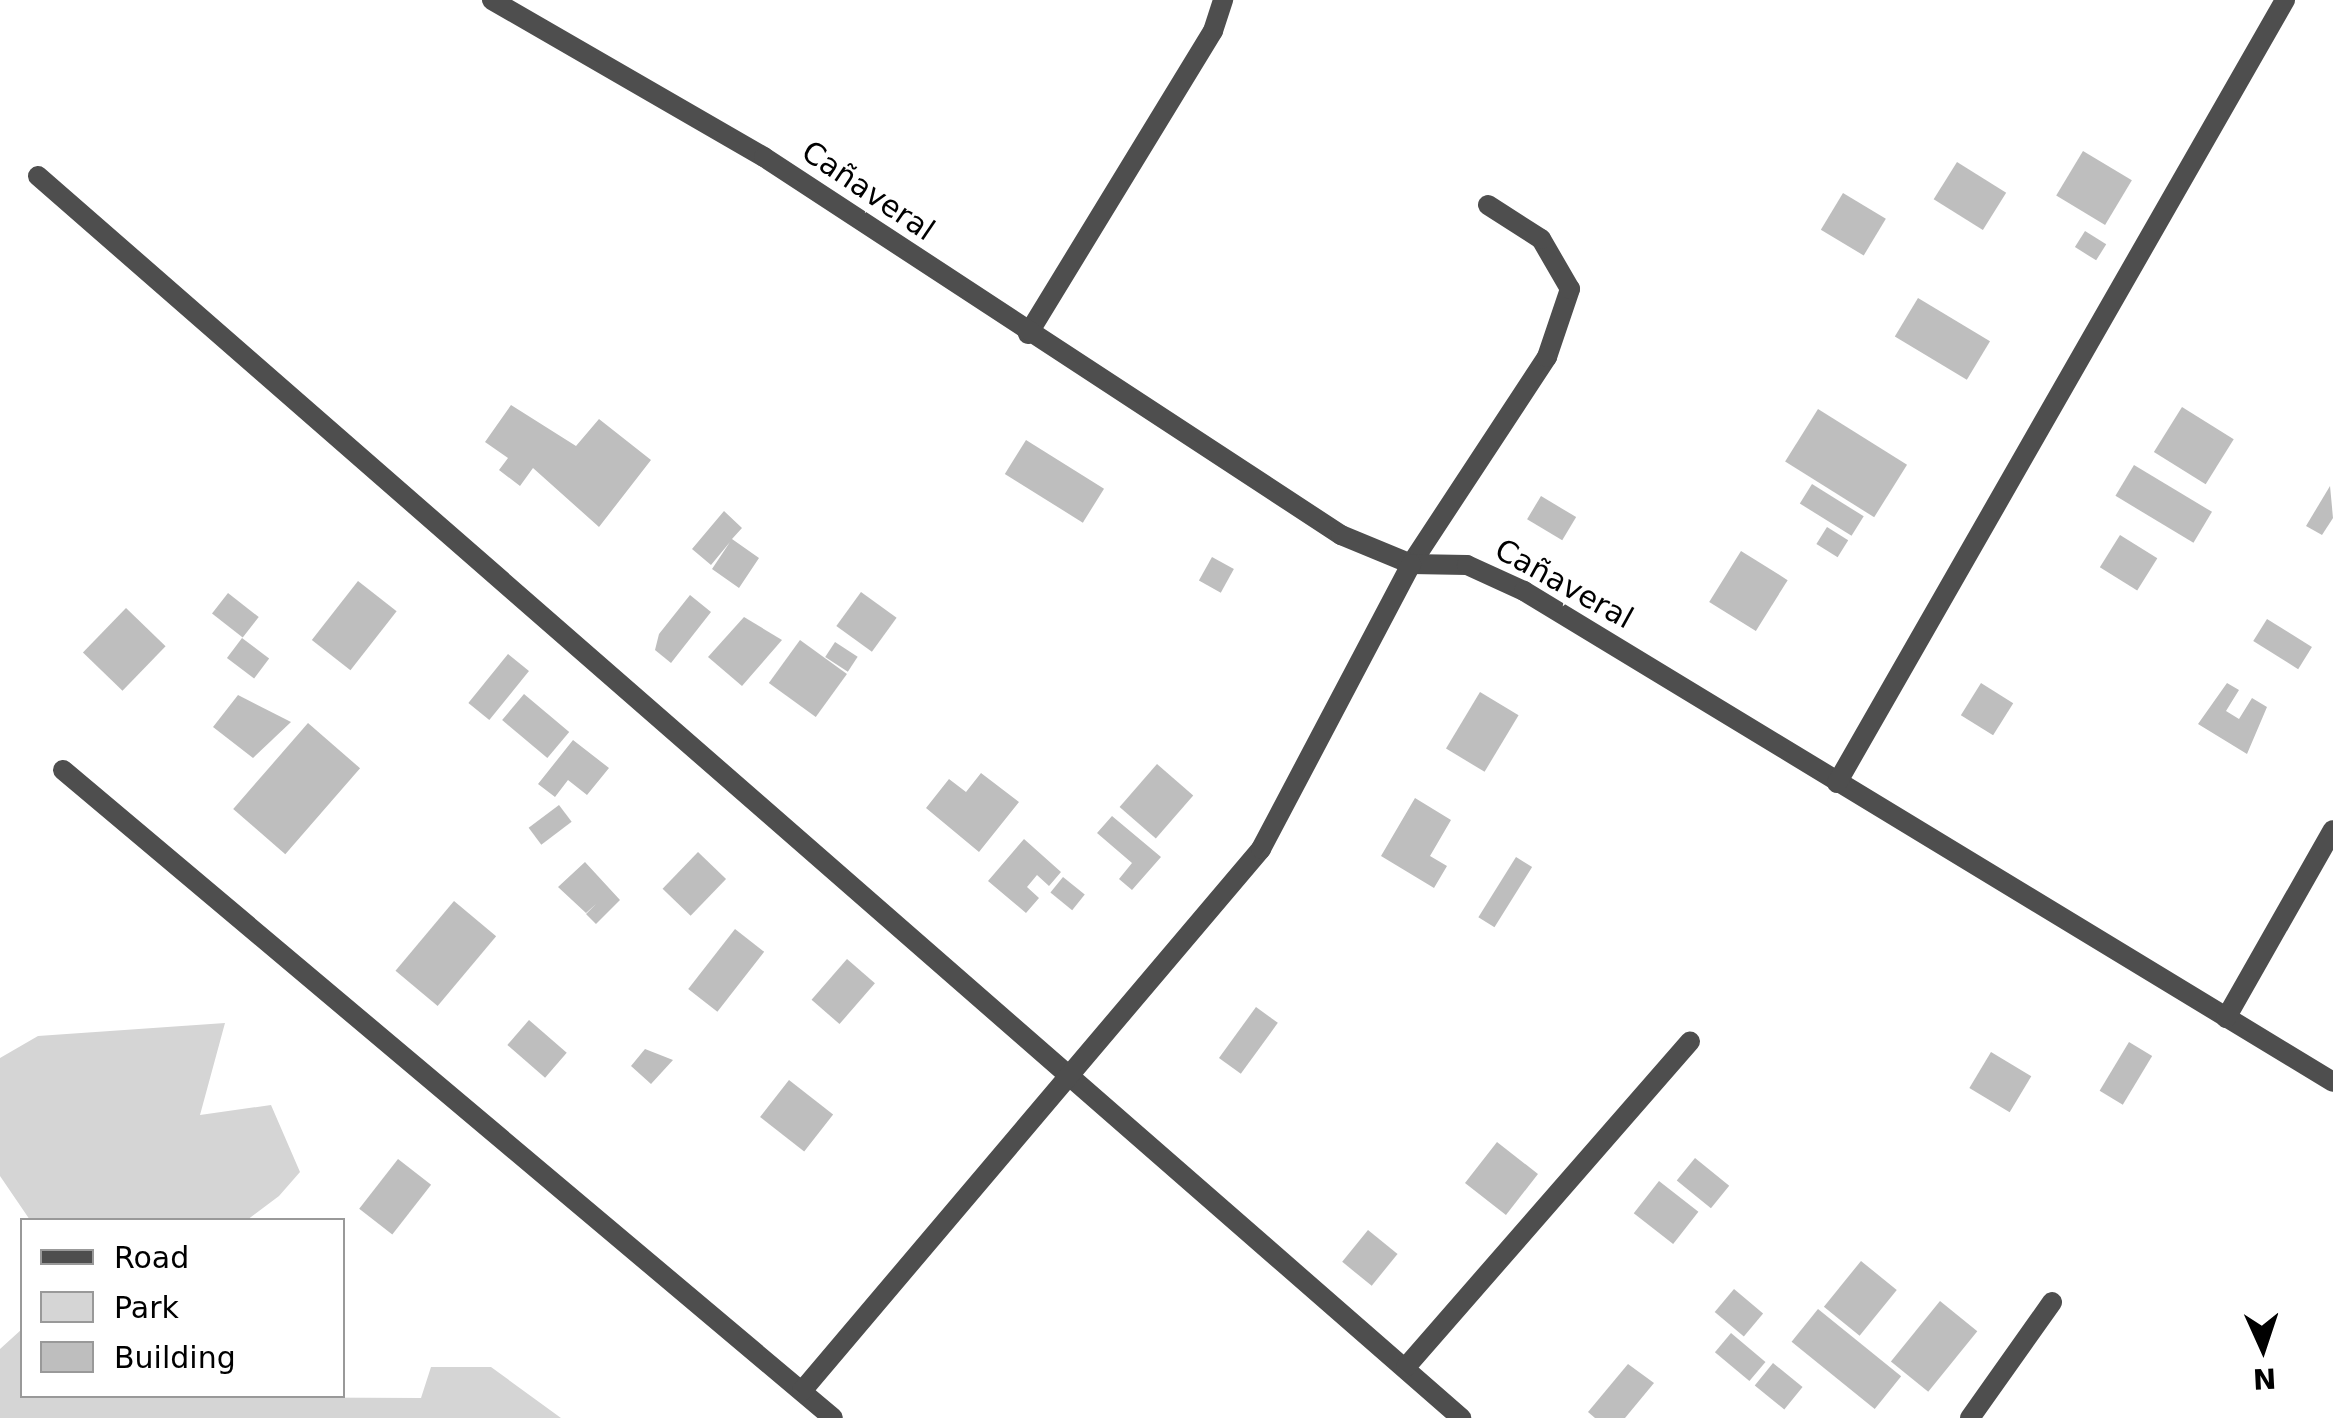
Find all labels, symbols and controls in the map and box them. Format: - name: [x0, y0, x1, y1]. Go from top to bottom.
- street label: Cañaveral: [795, 134, 941, 248]
- street label: Cañaveral: [1489, 531, 1639, 637]
- legend: [20, 1218, 345, 1398]
- text: Road: [114, 1240, 189, 1275]
- text: Park: [114, 1290, 179, 1325]
- north arrow: [2213, 1298, 2313, 1398]
- text: Building: [114, 1340, 236, 1375]
- text: N: [2252, 1361, 2277, 1396]

